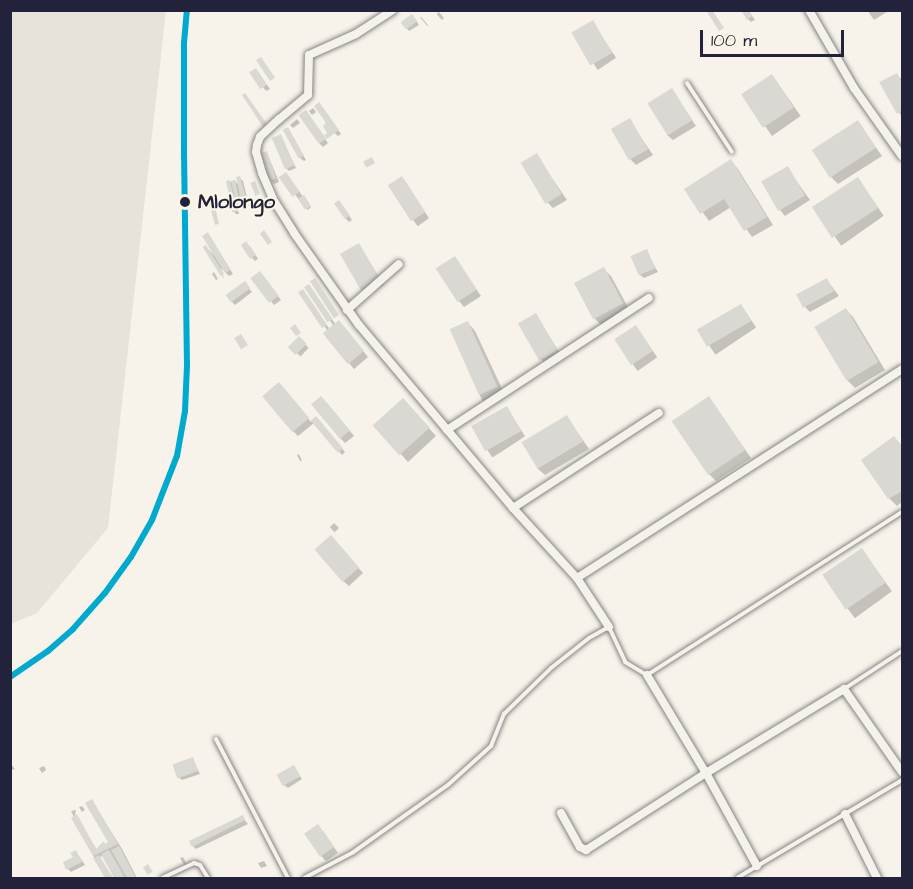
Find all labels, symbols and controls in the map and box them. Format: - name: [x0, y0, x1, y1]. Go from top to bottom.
- scale bar: [703, 18, 847, 56]
- text: 100 m: [711, 28, 757, 53]
- place label: Mlolongo: [198, 190, 275, 214]
- marker: Mlolongo: [176, 193, 194, 211]

